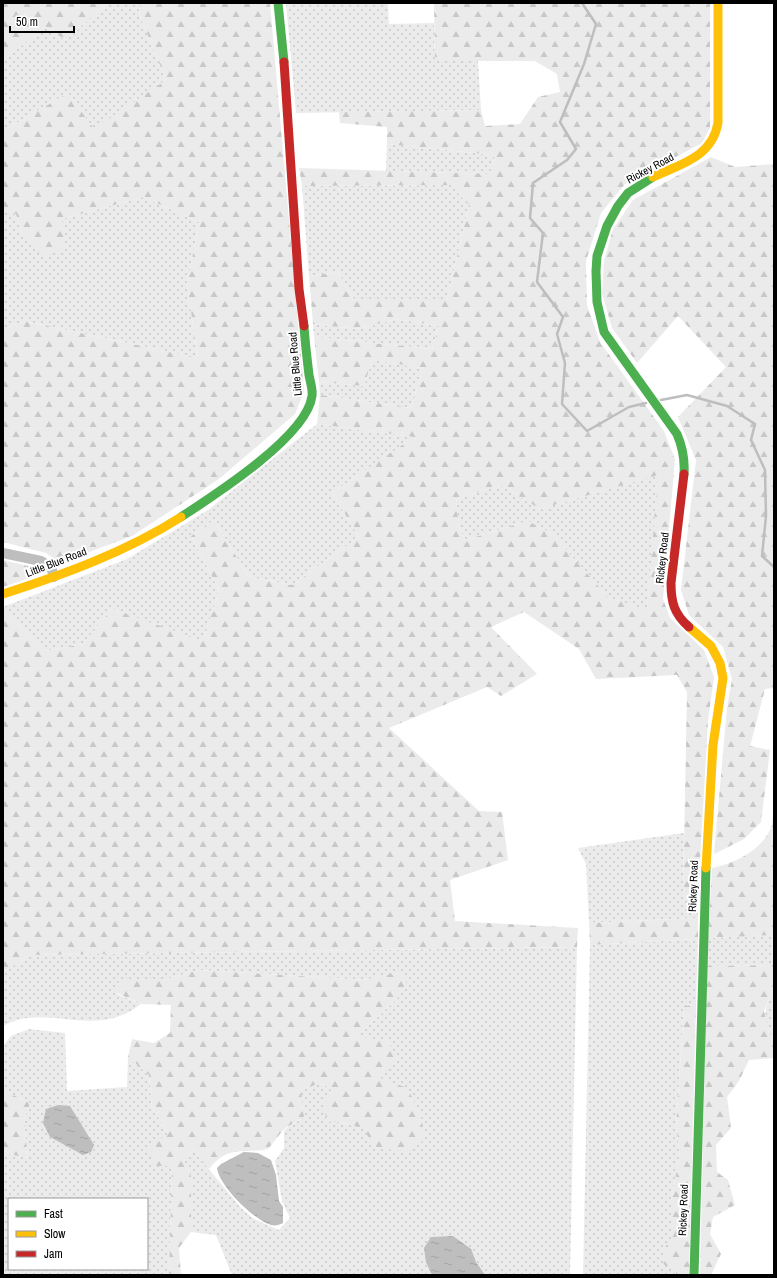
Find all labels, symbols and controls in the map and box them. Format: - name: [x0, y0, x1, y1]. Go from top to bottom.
- scale bar: [10, 8, 74, 34]
- text: 50 m: [16, 14, 38, 30]
- street label: Rickey Road: [624, 150, 676, 186]
- street label: Little Blue Road: [285, 331, 305, 397]
- street label: Rickey Road: [652, 532, 672, 584]
- street label: Little Blue Road: [24, 544, 88, 580]
- street label: Rickey Road: [685, 860, 701, 912]
- street label: Rickey Road: [675, 1184, 691, 1236]
- legend: [8, 1198, 148, 1270]
- text: Fast: [44, 1206, 63, 1222]
- text: Slow: [44, 1226, 66, 1242]
- text: Jam: [44, 1246, 63, 1262]

